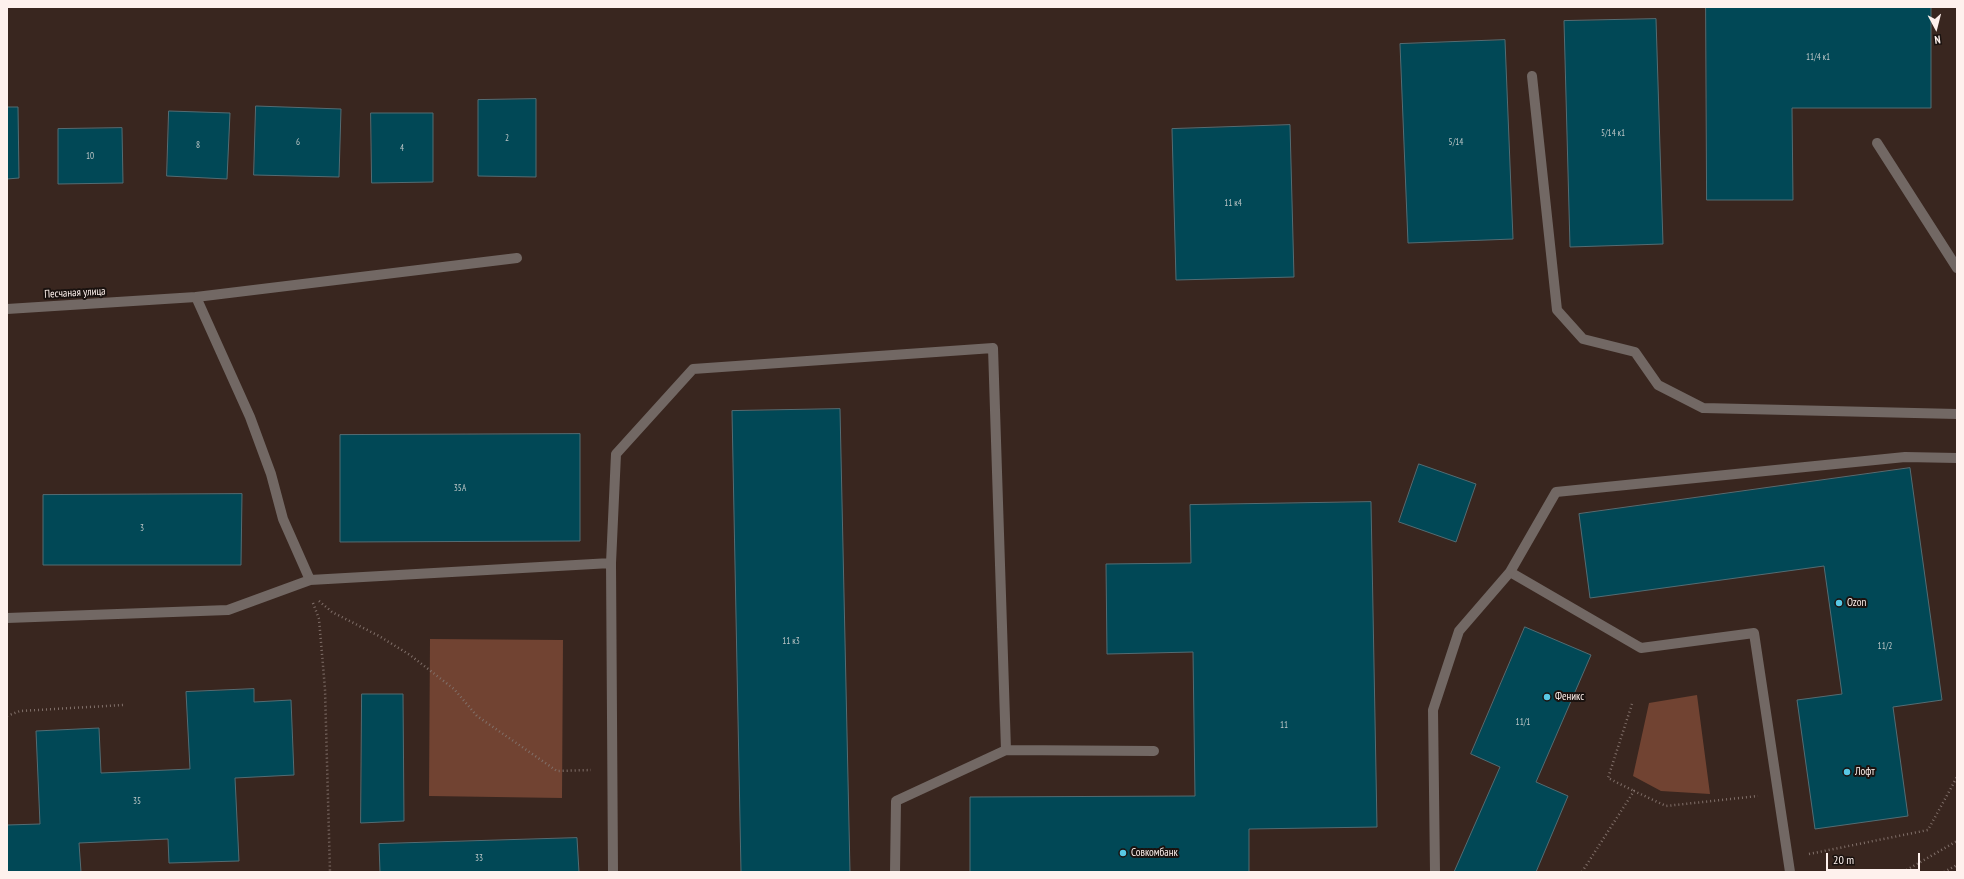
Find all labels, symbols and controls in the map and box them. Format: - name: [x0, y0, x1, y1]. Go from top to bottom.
- north arrow: [1916, 8, 1956, 48]
- text: N: [1934, 33, 1941, 47]
- house number: 11/4 к1: [1806, 52, 1830, 62]
- house number: 5/14 к1: [1601, 128, 1625, 138]
- house number: 2: [505, 133, 509, 143]
- house number: 6: [296, 137, 300, 147]
- house number: 5/14: [1449, 137, 1463, 147]
- house number: 8: [196, 140, 200, 150]
- house number: 4: [400, 143, 404, 153]
- house number: 10: [86, 151, 94, 161]
- house number: 11 к4: [1224, 198, 1242, 208]
- street label: Песчаная улица: [44, 285, 106, 301]
- house number: 35А: [454, 483, 466, 493]
- house number: 3: [140, 523, 144, 533]
- place label: Ozon: [1847, 596, 1866, 610]
- marker: Ozon: [1834, 598, 1844, 608]
- house number: 11 к3: [782, 636, 800, 646]
- house number: 11/2: [1878, 641, 1892, 651]
- place label: Феникс: [1555, 690, 1584, 704]
- marker: Феникс: [1542, 692, 1552, 702]
- house number: 11/1: [1516, 717, 1530, 727]
- house number: 11: [1280, 720, 1288, 730]
- place label: Лофт: [1855, 765, 1875, 779]
- marker: Лофт: [1842, 767, 1852, 777]
- house number: 35: [133, 796, 141, 806]
- scale bar: [1828, 845, 1922, 871]
- place label: Совкомбанк: [1131, 846, 1178, 860]
- marker: Совкомбанк: [1118, 848, 1128, 858]
- text: 20 m: [1833, 852, 1854, 867]
- house number: 33: [475, 853, 483, 863]

